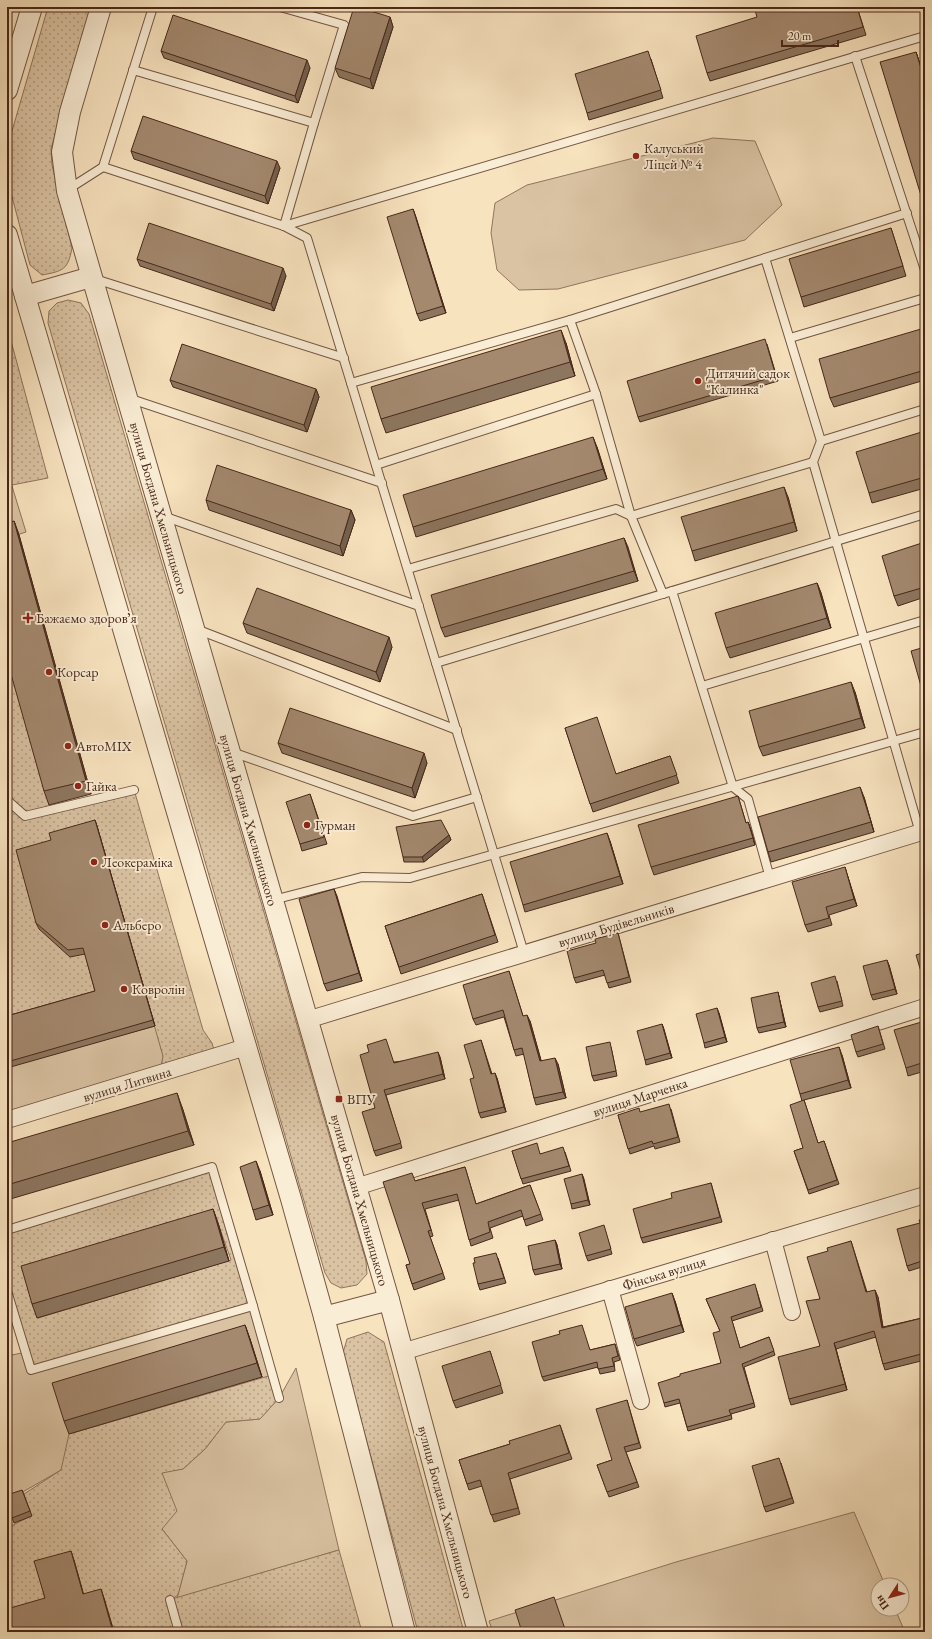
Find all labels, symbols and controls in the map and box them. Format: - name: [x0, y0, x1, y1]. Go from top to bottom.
- scale bar: [782, 22, 838, 48]
- text: 20 m: [788, 28, 812, 44]
- place label: Калуський Ліцей № 4: [644, 139, 704, 173]
- marker: Калуський Ліцей № 4: [631, 151, 641, 161]
- place label: Дитячий садок "Калинка": [706, 364, 790, 398]
- marker: Дитячий садок "Калинка": [693, 376, 703, 386]
- street label: вулиця Богдана Хмельницького: [126, 420, 192, 596]
- place label: Бажаємо здоровʼя: [36, 609, 137, 627]
- marker: Бажаємо здоровʼя: [23, 613, 33, 623]
- place label: Корсар: [57, 663, 99, 681]
- marker: Корсар: [44, 667, 54, 677]
- street label: вулиця Богдана Хмельницького: [216, 732, 282, 908]
- place label: АвтоMIX: [75, 737, 132, 755]
- marker: АвтоMIX: [63, 741, 73, 751]
- place label: Гайка: [86, 777, 117, 795]
- marker: Гайка: [73, 781, 83, 791]
- place label: Гурман: [315, 816, 356, 834]
- marker: Гурман: [302, 820, 312, 830]
- place label: Леокераміка: [102, 853, 173, 871]
- marker: Леокераміка: [89, 857, 99, 867]
- street label: вулиця Будівельників: [556, 899, 676, 951]
- place label: Альберо: [112, 916, 161, 934]
- marker: Альберо: [100, 920, 110, 930]
- place label: Ковролін: [132, 980, 185, 998]
- marker: Ковролін: [119, 984, 129, 994]
- street label: вулиця Литвина: [81, 1062, 174, 1106]
- street label: вулиця Марченка: [591, 1073, 690, 1121]
- place label: ВПУ: [347, 1090, 376, 1108]
- marker: ВПУ: [334, 1094, 344, 1104]
- street label: вулиця Богдана Хмельницького: [327, 1112, 393, 1288]
- street label: Фінська вулиця: [620, 1252, 708, 1294]
- street label: вулиця Богдана Хмельницького: [414, 1424, 478, 1600]
- north arrow: [870, 1577, 910, 1617]
- text: Пн: [871, 1592, 892, 1613]

